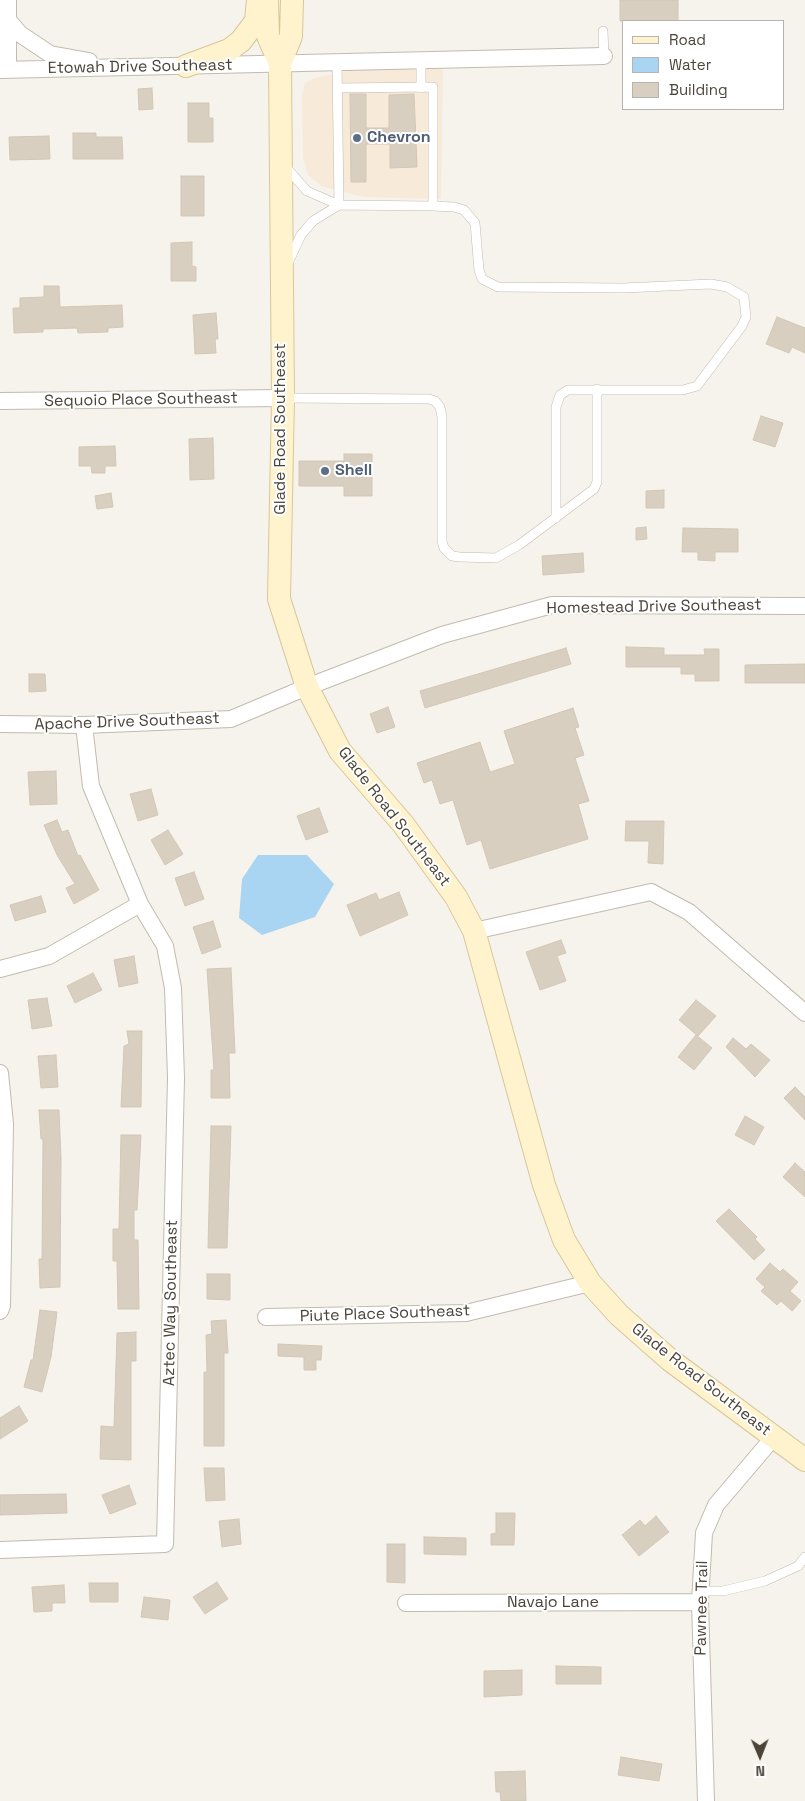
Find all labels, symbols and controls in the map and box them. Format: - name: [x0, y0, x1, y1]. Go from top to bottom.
- legend: [622, 20, 785, 110]
- text: Road: [669, 30, 706, 49]
- text: Water: [669, 55, 711, 74]
- street label: Etowah Drive Southeast: [47, 56, 233, 78]
- text: Building: [669, 80, 728, 99]
- place label: Chevron: [367, 128, 431, 148]
- marker: Chevron: [351, 132, 363, 144]
- street label: Glade Road Southeast: [271, 343, 291, 515]
- street label: Sequoio Place Southeast: [44, 389, 238, 411]
- place label: Shell: [335, 461, 372, 481]
- marker: Shell: [319, 465, 331, 477]
- street label: Homestead Drive Southeast: [546, 596, 762, 618]
- street label: Apache Drive Southeast: [34, 709, 220, 735]
- street label: Glade Road Southeast: [334, 743, 454, 891]
- street label: Aztec Way Southeast: [160, 1220, 182, 1386]
- street label: Piute Place Southeast: [299, 1301, 471, 1327]
- street label: Glade Road Southeast: [627, 1320, 775, 1440]
- street label: Pawnee Trail: [692, 1560, 712, 1656]
- street label: Navajo Lane: [507, 1593, 599, 1613]
- north arrow: [735, 1731, 785, 1781]
- text: N: [755, 1762, 765, 1780]

